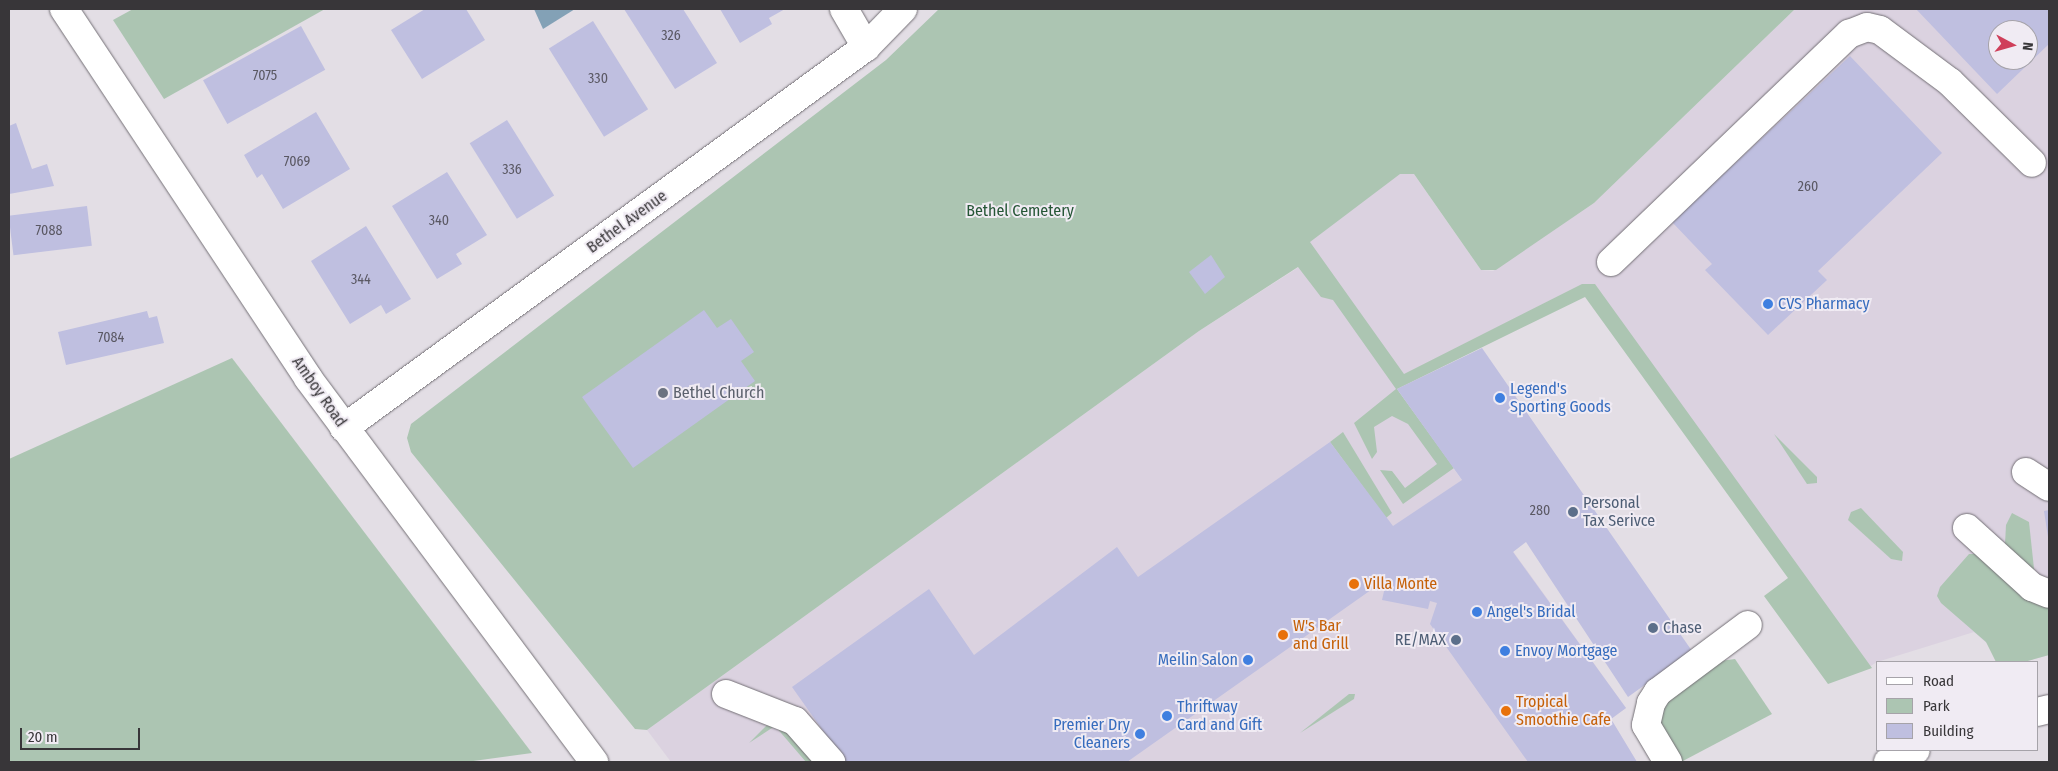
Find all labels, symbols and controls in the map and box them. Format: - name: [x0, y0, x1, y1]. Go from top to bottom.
- north arrow: [1988, 20, 2038, 70]
- house number: 326: [661, 28, 681, 44]
- text: N: [2019, 41, 2036, 52]
- house number: 7075: [253, 68, 277, 84]
- house number: 330: [588, 71, 608, 87]
- house number: 7069: [284, 154, 310, 170]
- house number: 336: [502, 162, 522, 178]
- house number: 260: [1798, 179, 1818, 195]
- street label: Bethel Avenue: [583, 187, 671, 257]
- park label: Bethel Cemetery: [966, 201, 1074, 221]
- house number: 340: [429, 213, 449, 229]
- house number: 7088: [36, 223, 62, 239]
- house number: 344: [351, 272, 371, 288]
- place label: CVS Pharmacy: [1778, 294, 1870, 314]
- marker: CVS Pharmacy: [1762, 298, 1774, 310]
- house number: 7084: [98, 330, 124, 346]
- street label: Amboy Road: [288, 353, 350, 431]
- place label: Legend's Sporting Goods: [1510, 379, 1611, 417]
- place label: Bethel Church: [673, 383, 764, 403]
- marker: Bethel Church: [657, 387, 669, 399]
- marker: Legend's Sporting Goods: [1494, 392, 1506, 404]
- place label: Personal Tax Serivce: [1583, 493, 1655, 531]
- house number: 280: [1530, 503, 1550, 519]
- marker: Personal Tax Serivce: [1567, 506, 1579, 518]
- place label: Villa Monte: [1364, 574, 1437, 594]
- marker: Villa Monte: [1348, 578, 1360, 590]
- place label: Angel's Bridal: [1487, 602, 1576, 622]
- marker: Angel's Bridal: [1471, 606, 1483, 618]
- place label: W's Bar and Grill: [1293, 616, 1349, 654]
- place label: Chase: [1663, 618, 1702, 638]
- marker: Chase: [1647, 622, 1659, 634]
- marker: W's Bar and Grill: [1277, 629, 1289, 641]
- place label: RE/MAX: [1395, 630, 1446, 650]
- marker: RE/MAX: [1450, 634, 1462, 646]
- place label: Envoy Mortgage: [1515, 641, 1617, 661]
- marker: Envoy Mortgage: [1499, 645, 1511, 657]
- place label: Meilin Salon: [1158, 650, 1238, 670]
- marker: Meilin Salon: [1242, 654, 1254, 666]
- legend: [1876, 661, 2038, 751]
- text: Road: [1923, 672, 1954, 690]
- place label: Tropical Smoothie Cafe: [1516, 692, 1611, 730]
- place label: Thriftway Card and Gift: [1177, 697, 1262, 735]
- text: Park: [1923, 697, 1950, 715]
- marker: Tropical Smoothie Cafe: [1500, 705, 1512, 717]
- marker: Thriftway Card and Gift: [1161, 710, 1173, 722]
- place label: Premier Dry Cleaners: [1053, 715, 1130, 753]
- scale bar: [22, 718, 142, 750]
- text: Building: [1923, 722, 1974, 740]
- text: 20 m: [28, 728, 58, 746]
- marker: Premier Dry Cleaners: [1134, 728, 1146, 740]

